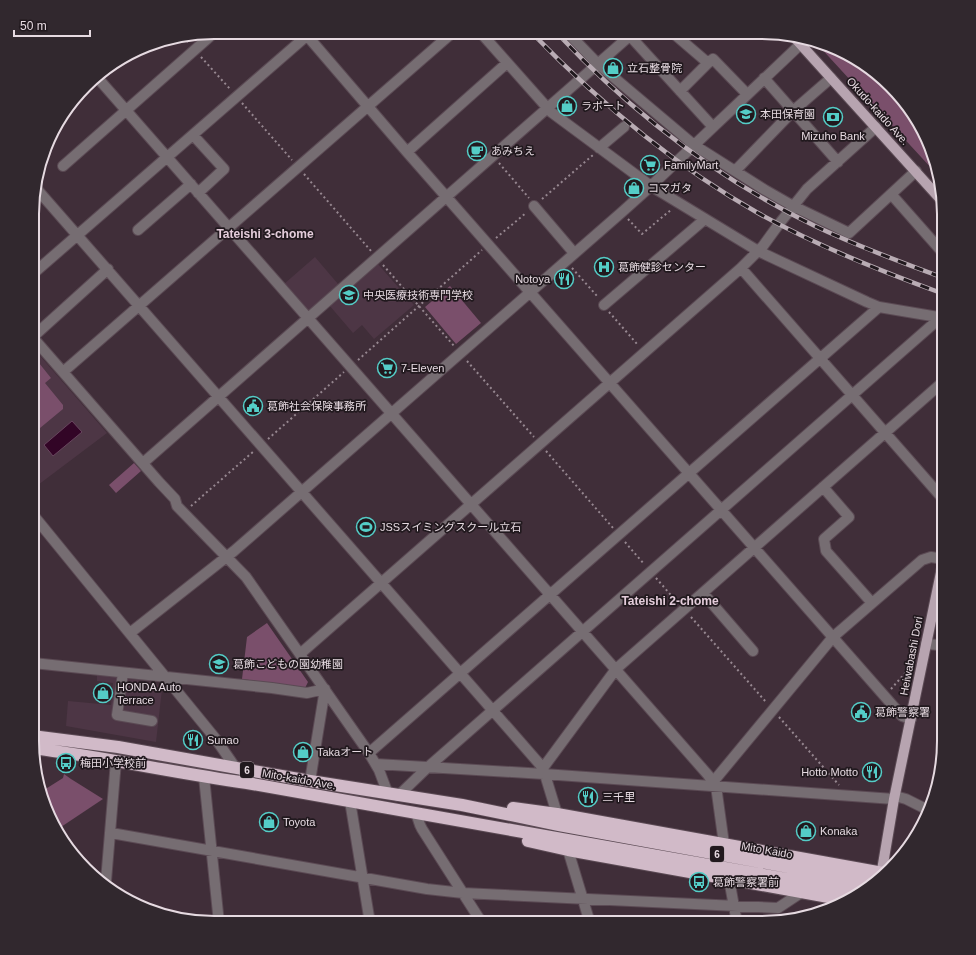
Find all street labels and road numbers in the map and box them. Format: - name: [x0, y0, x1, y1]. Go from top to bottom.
- street label: Okudo-kaido Ave.: [845, 75, 911, 147]
- street label: Heiwabashi Dori: [897, 616, 925, 696]
- road number: 6: [240, 762, 254, 778]
- street label: Mito-kaido Ave.: [261, 767, 337, 791]
- street label: Mito Kaido: [740, 840, 794, 860]
- road number: 6: [710, 846, 724, 862]

